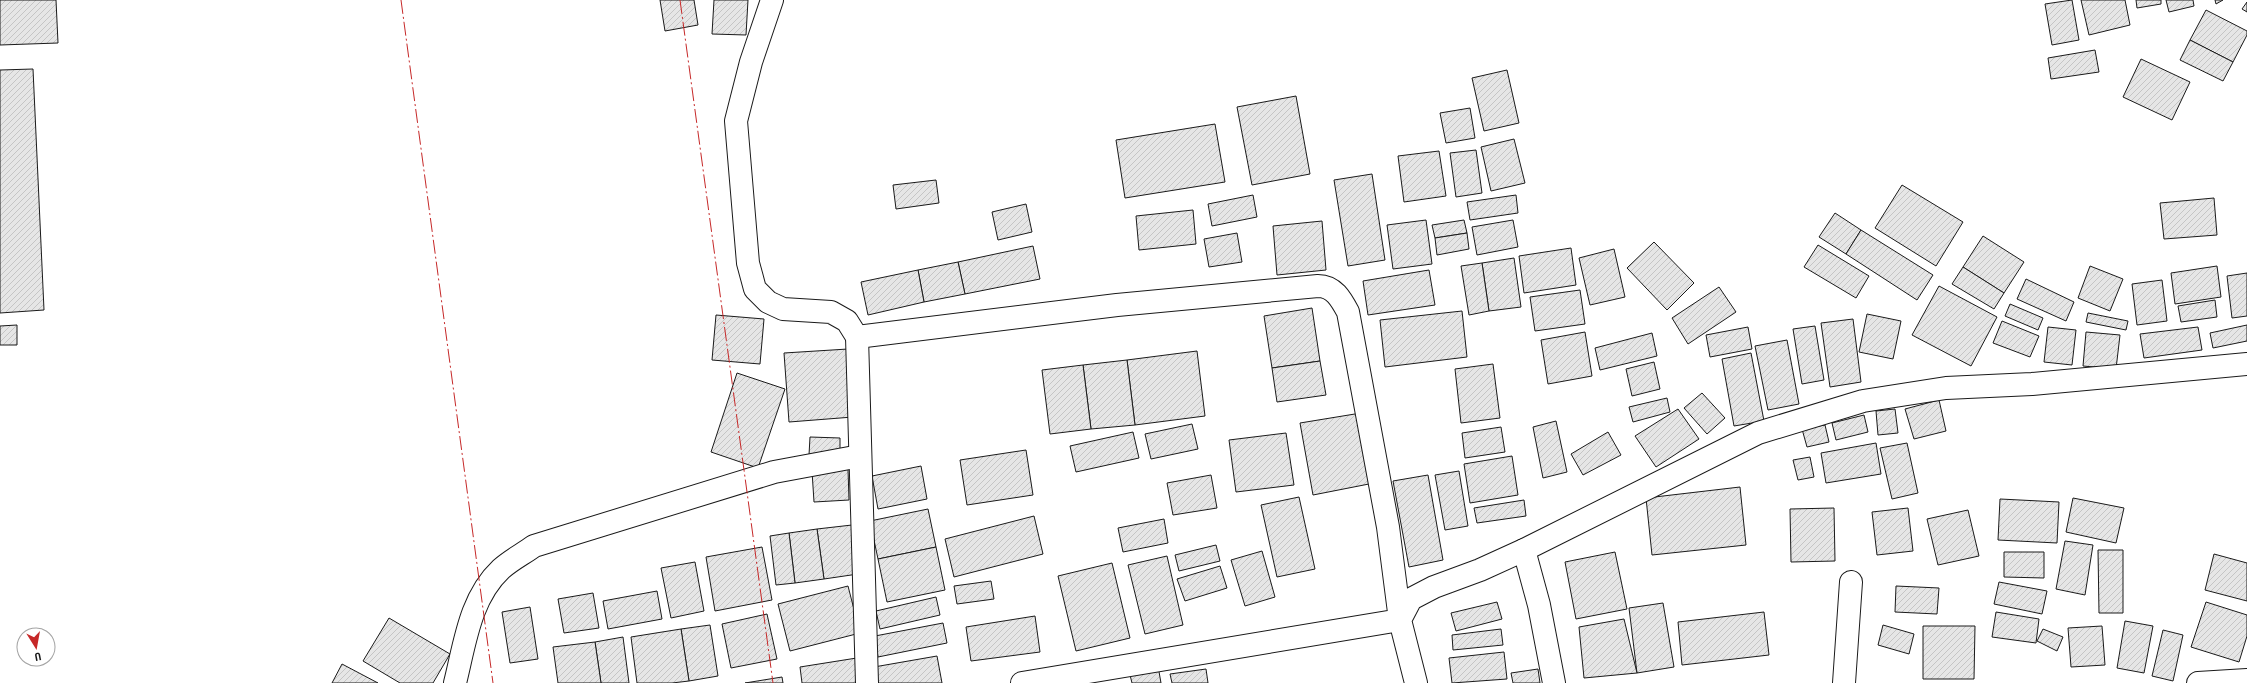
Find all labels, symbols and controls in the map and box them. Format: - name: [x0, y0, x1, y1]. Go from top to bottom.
- north arrow: [16, 627, 56, 667]
- text: U: [33, 649, 42, 663]

